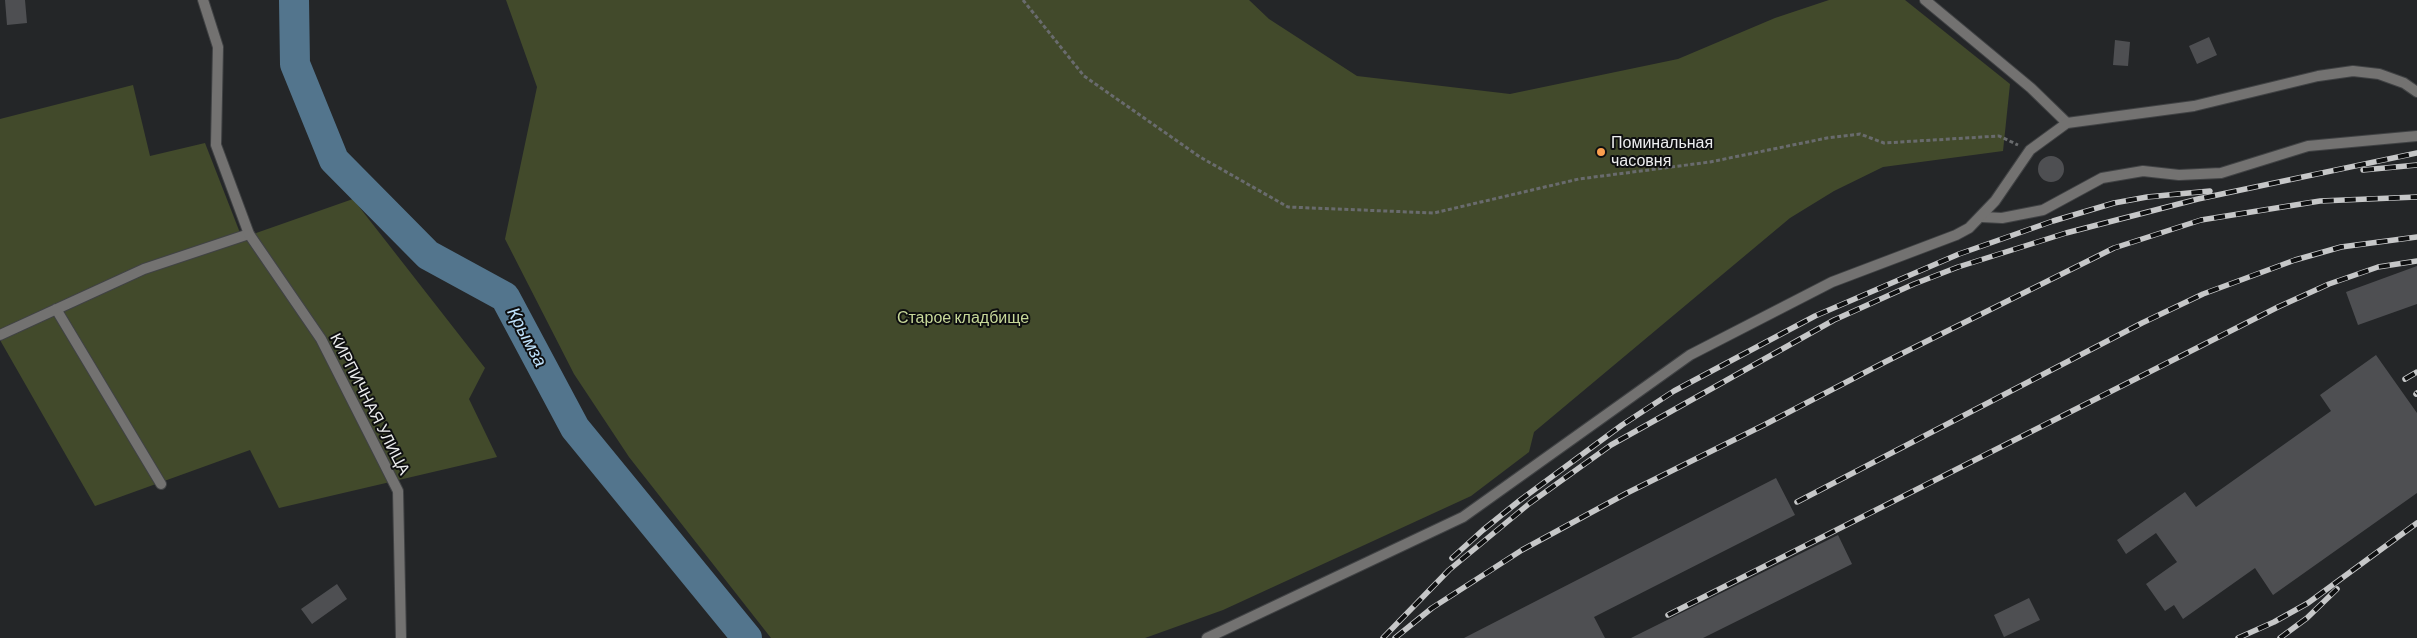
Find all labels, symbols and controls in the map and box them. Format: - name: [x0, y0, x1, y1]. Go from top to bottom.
- place label: Поминальная часовня: [1611, 133, 1713, 171]
- marker: Поминальная часовня: [1595, 146, 1607, 158]
- water label: Крымза: [502, 304, 552, 370]
- park label: Старое кладбище: [897, 308, 1029, 328]
- street label: КИРПИЧНАЯ УЛИЦА: [326, 330, 414, 478]

